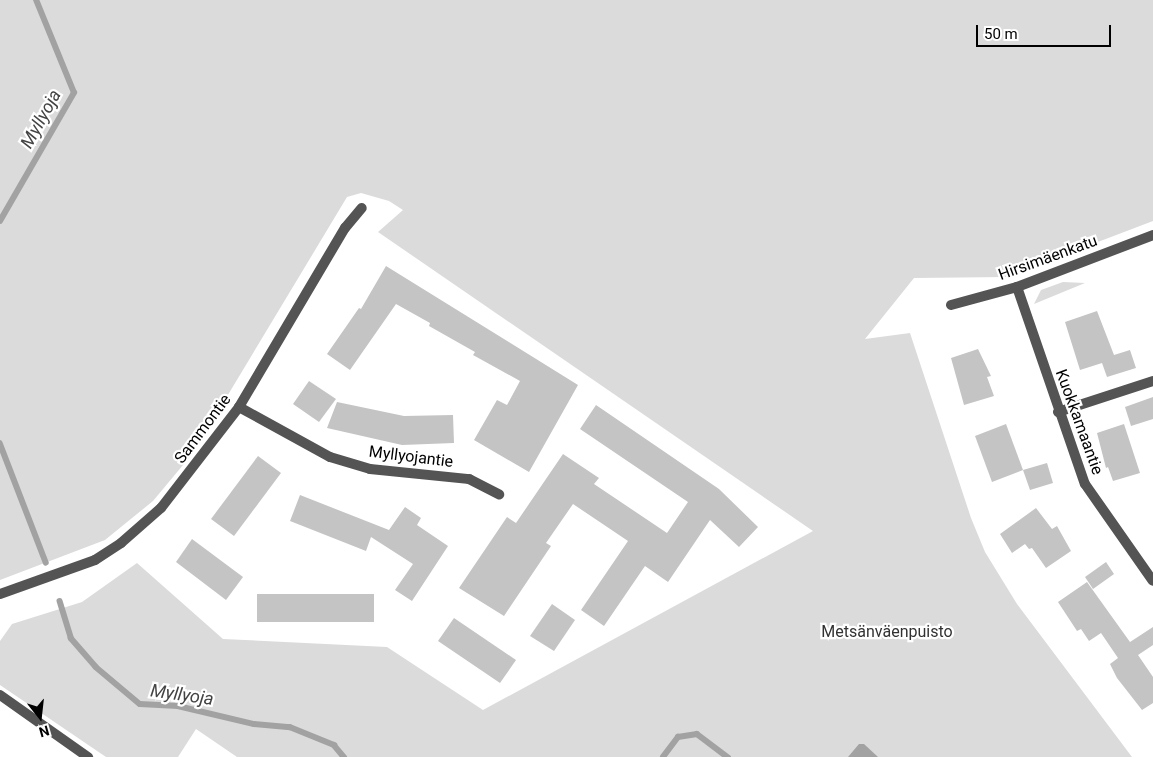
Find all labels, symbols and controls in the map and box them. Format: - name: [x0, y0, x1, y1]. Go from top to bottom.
- scale bar: [978, 15, 1113, 47]
- text: 50 m: [984, 25, 1018, 43]
- water label: Myllyoja: [16, 86, 66, 152]
- street label: Hirsimäenkatu: [996, 231, 1100, 285]
- street label: Kuokkamaantie: [1051, 367, 1107, 477]
- street label: Sammontie: [171, 391, 235, 467]
- street label: Myllyojantie: [368, 442, 454, 472]
- park label: Metsänväenpuisto: [821, 622, 953, 642]
- water label: Myllyoja: [149, 680, 215, 710]
- north arrow: [15, 692, 65, 742]
- text: N: [37, 722, 51, 740]

